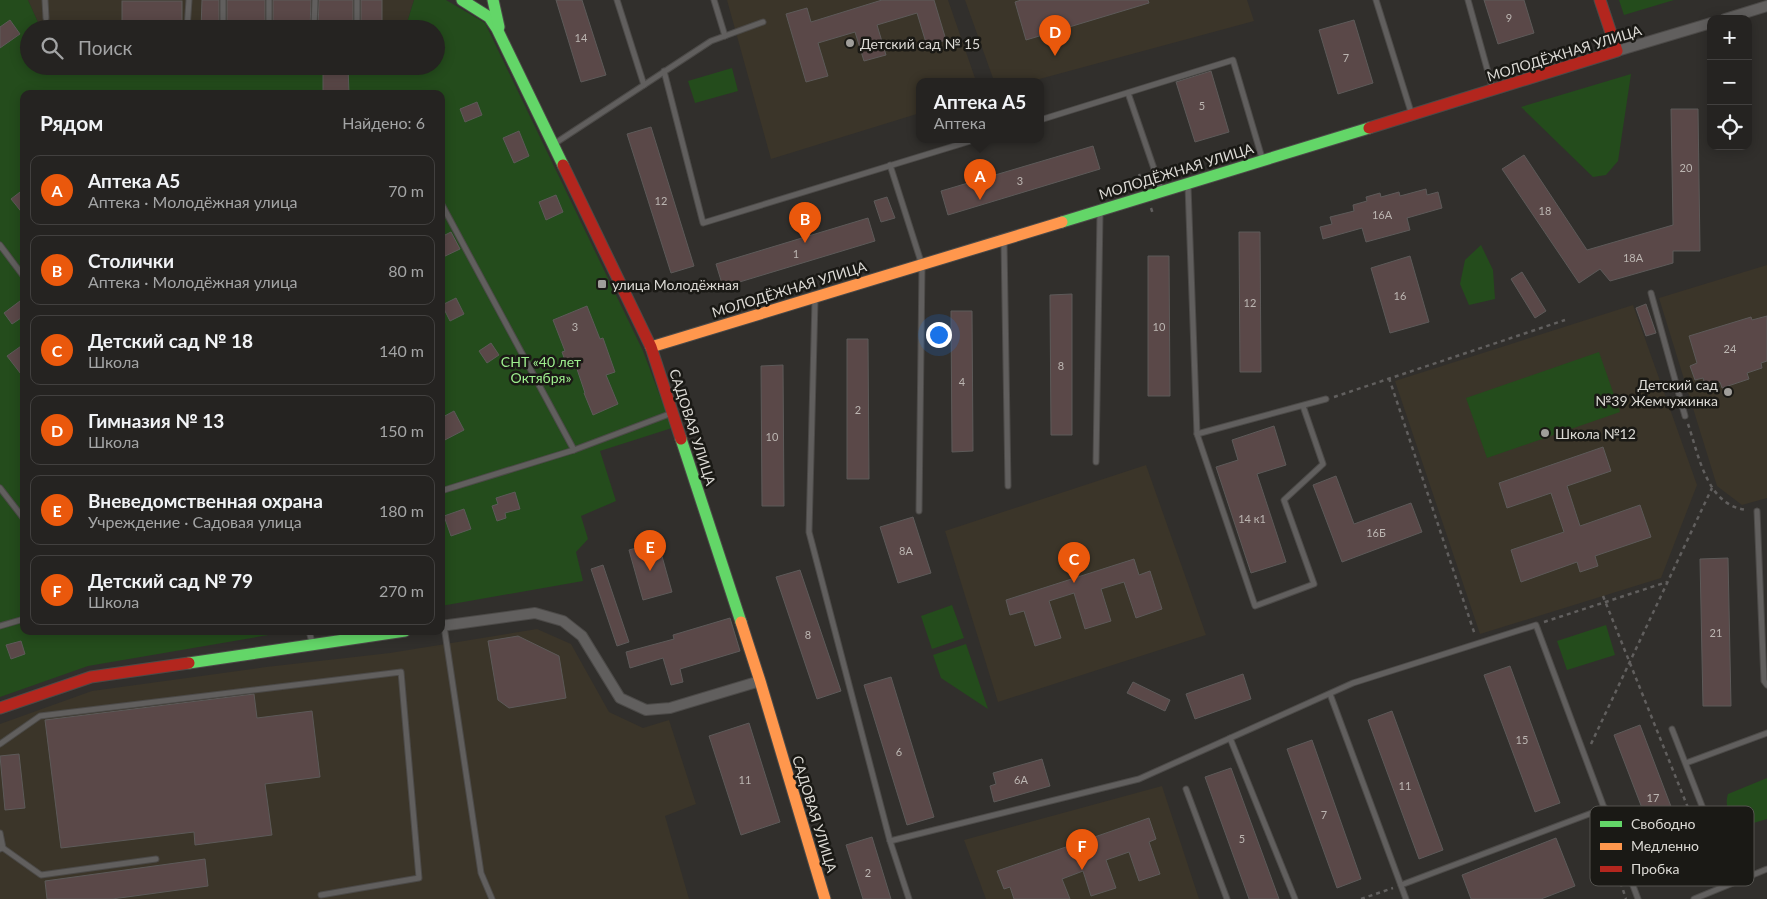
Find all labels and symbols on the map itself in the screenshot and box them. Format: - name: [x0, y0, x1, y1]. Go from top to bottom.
- house number: 9: [1506, 11, 1512, 24]
- pin: D: [1039, 15, 1071, 56]
- street label: МОЛОДЁЖНАЯ УЛИЦА: [1485, 21, 1644, 85]
- house number: 14: [575, 31, 588, 44]
- place label: Детский сад № 15: [860, 35, 980, 52]
- marker: Детский сад № 15: [844, 37, 856, 49]
- house number: 7: [1343, 51, 1349, 64]
- house number: 5: [1199, 99, 1205, 112]
- street label: МОЛОДЁЖНАЯ УЛИЦА: [1097, 139, 1256, 203]
- pin: A: [964, 159, 996, 200]
- house number: 20: [1680, 161, 1693, 174]
- house number: 3: [1017, 174, 1023, 187]
- house number: 12: [655, 194, 667, 207]
- pin: B: [789, 202, 821, 243]
- house number: 18: [1539, 204, 1551, 217]
- house number: 16А: [1372, 208, 1393, 221]
- house number: 1: [793, 247, 799, 260]
- house number: 18А: [1623, 251, 1644, 264]
- street label: МОЛОДЁЖНАЯ УЛИЦА: [710, 257, 869, 321]
- place label: улица Молодёжная: [612, 276, 739, 293]
- marker: улица Молодёжная: [596, 278, 608, 290]
- house number: 16: [1394, 289, 1406, 302]
- house number: 12: [1244, 296, 1256, 309]
- house number: 3: [572, 320, 578, 333]
- house number: 10: [1153, 320, 1166, 333]
- your location: [926, 322, 952, 348]
- house number: 24: [1724, 342, 1737, 355]
- park label: СНТ «40 лет Октября»: [501, 353, 581, 386]
- house number: 8: [1058, 359, 1064, 372]
- street label: САДОВАЯ УЛИЦА: [666, 367, 720, 488]
- house number: 4: [959, 375, 966, 388]
- place label: Детский сад №39 Жемчужинка: [1595, 376, 1718, 409]
- marker: Детский сад №39 Жемчужинка: [1722, 386, 1734, 398]
- house number: 2: [855, 403, 861, 416]
- place label: Школа №12: [1555, 425, 1636, 442]
- marker: Школа №12: [1539, 427, 1551, 439]
- house number: 10: [766, 430, 779, 443]
- house number: 14 к1: [1238, 512, 1266, 525]
- house number: 16Б: [1366, 526, 1386, 539]
- pin: E: [634, 530, 666, 571]
- pin: C: [1058, 542, 1090, 583]
- house number: 8А: [899, 544, 913, 557]
- house number: 21: [1710, 626, 1722, 639]
- house number: 8: [805, 628, 811, 641]
- house number: 15: [1516, 733, 1528, 746]
- house number: 6: [896, 745, 902, 758]
- street label: САДОВАЯ УЛИЦА: [789, 753, 841, 875]
- house number: 11: [739, 773, 751, 786]
- house number: 6А: [1014, 773, 1028, 786]
- house number: 11: [1399, 779, 1411, 792]
- house number: 17: [1647, 791, 1659, 804]
- legend: [1590, 806, 1754, 886]
- house number: 7: [1321, 808, 1327, 821]
- text: Свободно: [1631, 815, 1696, 832]
- pin: F: [1066, 829, 1098, 870]
- house number: 5: [1239, 832, 1245, 845]
- text: Медленно: [1631, 837, 1699, 854]
- text: Пробка: [1631, 860, 1679, 877]
- house number: 2: [865, 866, 871, 879]

